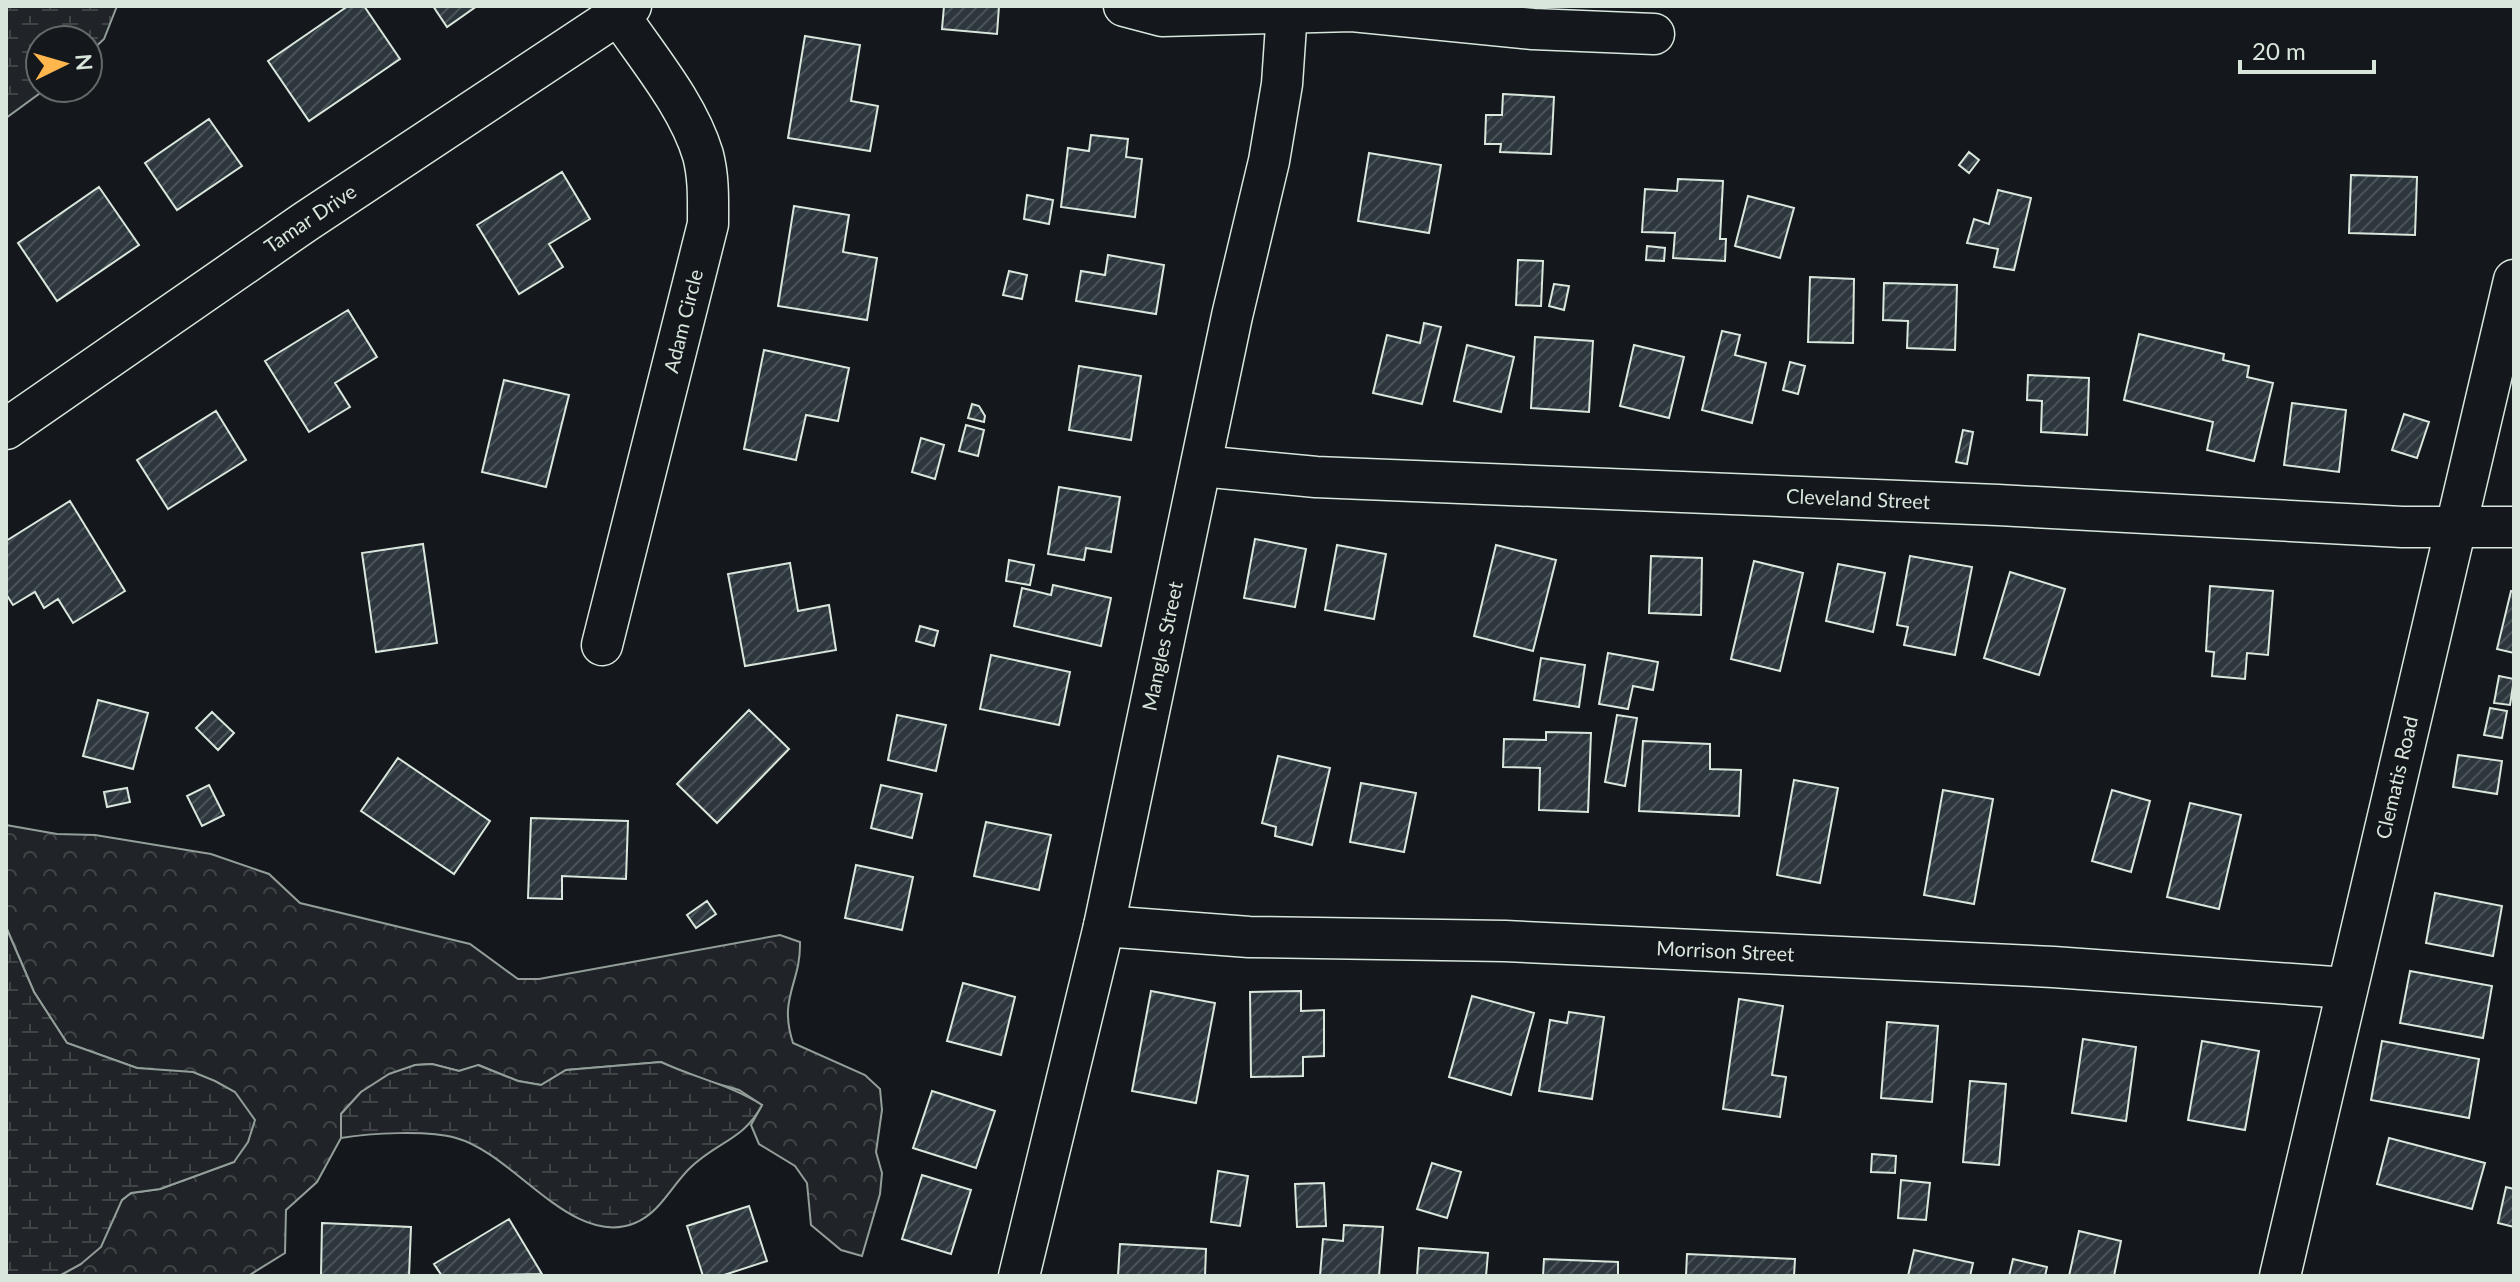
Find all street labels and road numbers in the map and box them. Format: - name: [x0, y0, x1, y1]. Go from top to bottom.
- street label: Tamar Drive: [259, 179, 360, 257]
- street label: Adam Circle: [658, 267, 707, 375]
- street label: Cleveland Street: [1786, 483, 1930, 513]
- street label: Mangles Street: [1136, 579, 1187, 713]
- street label: Clematis Road: [2370, 714, 2422, 841]
- street label: Morrison Street: [1656, 935, 1795, 966]

